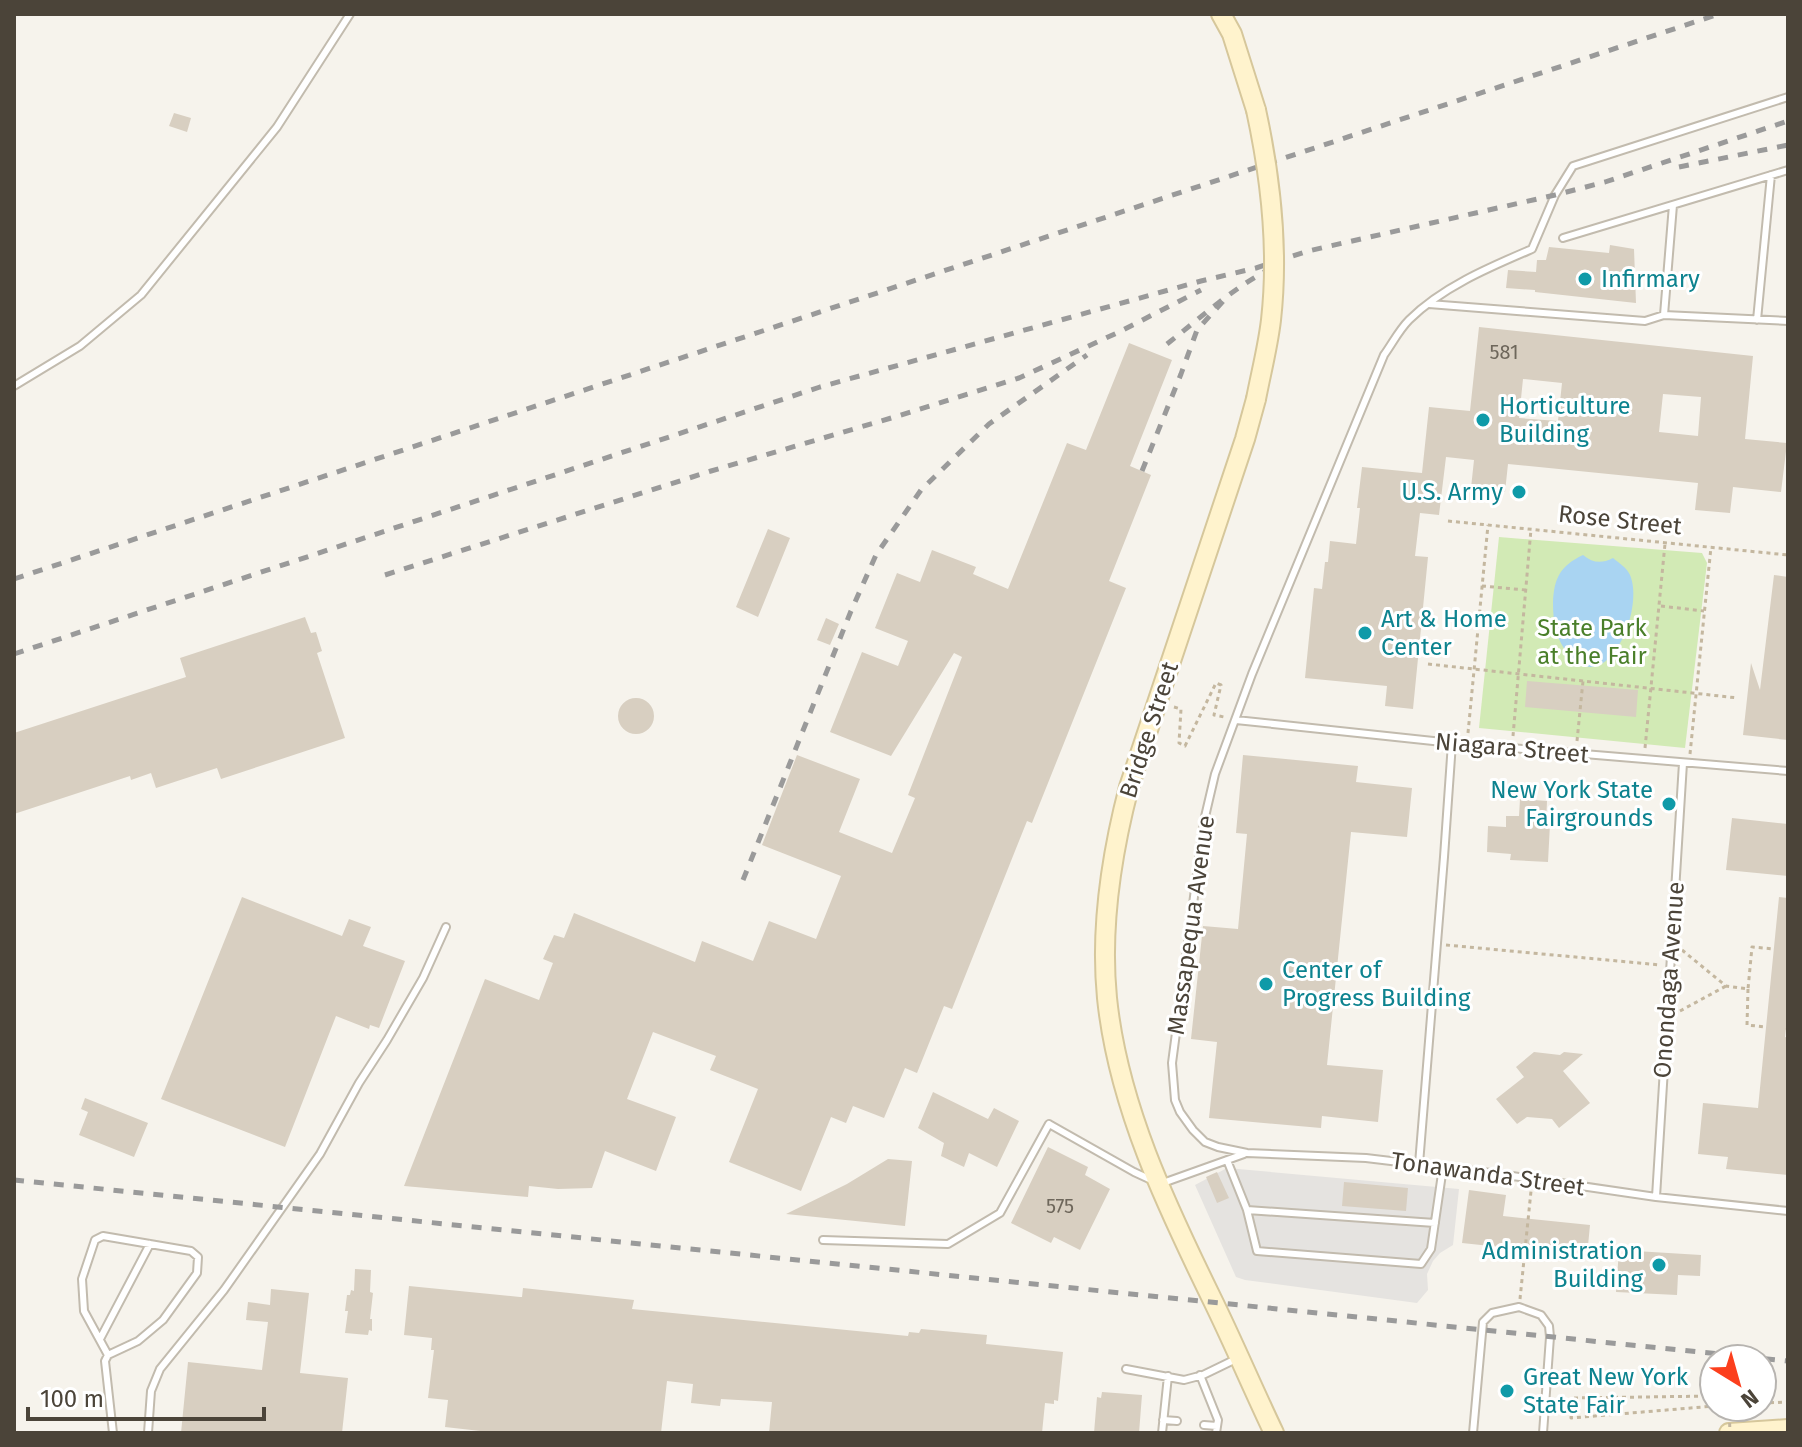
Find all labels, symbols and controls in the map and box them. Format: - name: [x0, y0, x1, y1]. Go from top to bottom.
- place label: Infirmary: [1601, 265, 1700, 293]
- marker: Infirmary: [1576, 270, 1594, 288]
- house number: 581: [1489, 340, 1519, 364]
- place label: Horticulture Building: [1499, 392, 1631, 448]
- marker: Horticulture Building: [1474, 411, 1492, 429]
- place label: U.S. Army: [1401, 478, 1503, 506]
- marker: U.S. Army: [1510, 483, 1528, 501]
- street label: Rose Street: [1557, 500, 1683, 540]
- place label: Art & Home Center: [1381, 605, 1507, 661]
- park label: State Park at the Fair: [1537, 614, 1648, 670]
- marker: Art & Home Center: [1356, 624, 1374, 642]
- street label: Bridge Street: [1114, 658, 1184, 802]
- street label: Niagara Street: [1434, 727, 1590, 769]
- place label: New York State Fairgrounds: [1490, 776, 1653, 832]
- marker: New York State Fairgrounds: [1660, 795, 1678, 813]
- street label: Massapequa Avenue: [1162, 814, 1220, 1036]
- street label: Onondaga Avenue: [1648, 881, 1690, 1079]
- place label: Center of Progress Building: [1282, 956, 1471, 1012]
- marker: Center of Progress Building: [1257, 975, 1275, 993]
- street label: Tonawanda Street: [1389, 1147, 1587, 1201]
- house number: 575: [1046, 1194, 1074, 1218]
- place label: Administration Building: [1482, 1237, 1644, 1293]
- marker: Administration Building: [1650, 1256, 1668, 1274]
- north arrow: [1698, 1343, 1778, 1423]
- place label: Great New York State Fair: [1523, 1363, 1689, 1419]
- scale bar: [28, 1371, 264, 1421]
- marker: Great New York State Fair: [1498, 1382, 1516, 1400]
- text: N: [1736, 1383, 1764, 1414]
- text: 100 m: [40, 1385, 104, 1413]

